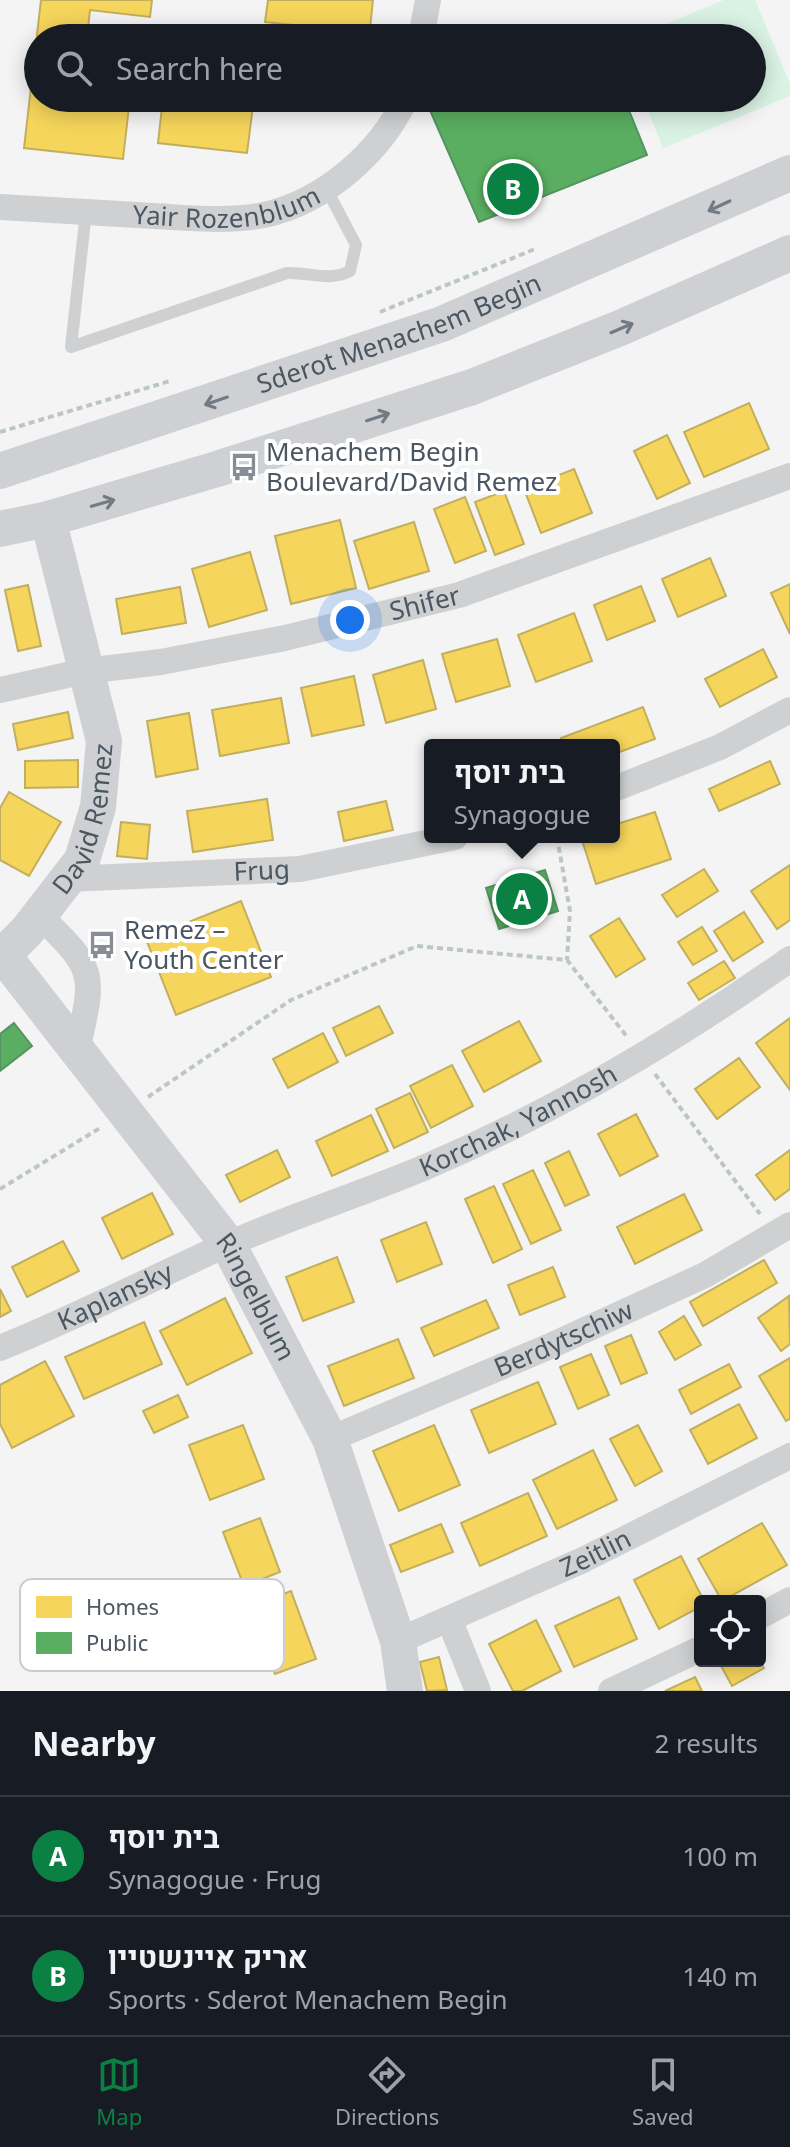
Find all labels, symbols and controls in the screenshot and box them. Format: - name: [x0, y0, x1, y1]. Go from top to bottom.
- search box: [24, 24, 766, 112]
- icon: search: [52, 46, 96, 90]
- text: Search here: [116, 48, 283, 89]
- pin: B: [487, 159, 539, 219]
- street label: Yair Rozenblum: [132, 177, 326, 236]
- one-way arrow: [707, 199, 731, 214]
- street label: Sderot Menachem Begin: [252, 264, 547, 401]
- one-way arrow: [609, 319, 633, 334]
- one-way arrow: [204, 394, 229, 409]
- one-way arrow: [364, 409, 390, 424]
- place label: Menachem Begin Boulevard/David Remez: [266, 433, 557, 499]
- bus stop icon: Menachem Begin Boulevard/David Remez: [229, 452, 259, 482]
- one-way arrow: [89, 495, 115, 510]
- street label: Shifer: [386, 576, 464, 629]
- your location: [330, 600, 370, 640]
- popup: [424, 739, 620, 843]
- street label: David Remez: [43, 742, 121, 901]
- text: בית יוסף: [454, 751, 565, 792]
- text: Synagogue: [454, 796, 590, 832]
- street label: Frug: [233, 850, 291, 889]
- pin: A: [496, 869, 548, 929]
- place label: Remez – Youth Center: [124, 911, 284, 977]
- bus stop icon: Remez – Youth Center: [87, 930, 117, 960]
- street label: Korchak, Yannosh: [413, 1055, 623, 1185]
- street label: Ringelblum: [208, 1224, 305, 1367]
- street label: Kaplansky: [51, 1253, 179, 1338]
- street label: Berdytschiw: [488, 1291, 639, 1385]
- street label: Zeitlin: [554, 1520, 637, 1585]
- legend: [20, 1579, 284, 1671]
- text: Homes: [86, 1591, 159, 1621]
- map controls: [694, 1595, 766, 1667]
- button: locate: [694, 1595, 766, 1667]
- text: Public: [86, 1627, 148, 1657]
- text: Nearby: [32, 1720, 156, 1766]
- text: 2 results: [654, 1725, 758, 1761]
- text: בית יוסף: [108, 1816, 219, 1857]
- text: A: [49, 1838, 67, 1874]
- text: 100 m: [682, 1838, 758, 1874]
- text: Synagogue · Frug: [108, 1861, 321, 1897]
- text: אריק איינשטיין: [108, 1936, 308, 1977]
- text: B: [49, 1958, 67, 1994]
- text: 140 m: [682, 1958, 758, 1994]
- text: Sports · Sderot Menachem Begin: [108, 1981, 508, 2017]
- tab: Map: [96, 2053, 142, 2131]
- tab: Directions: [335, 2053, 439, 2131]
- tab: Saved: [632, 2053, 694, 2131]

